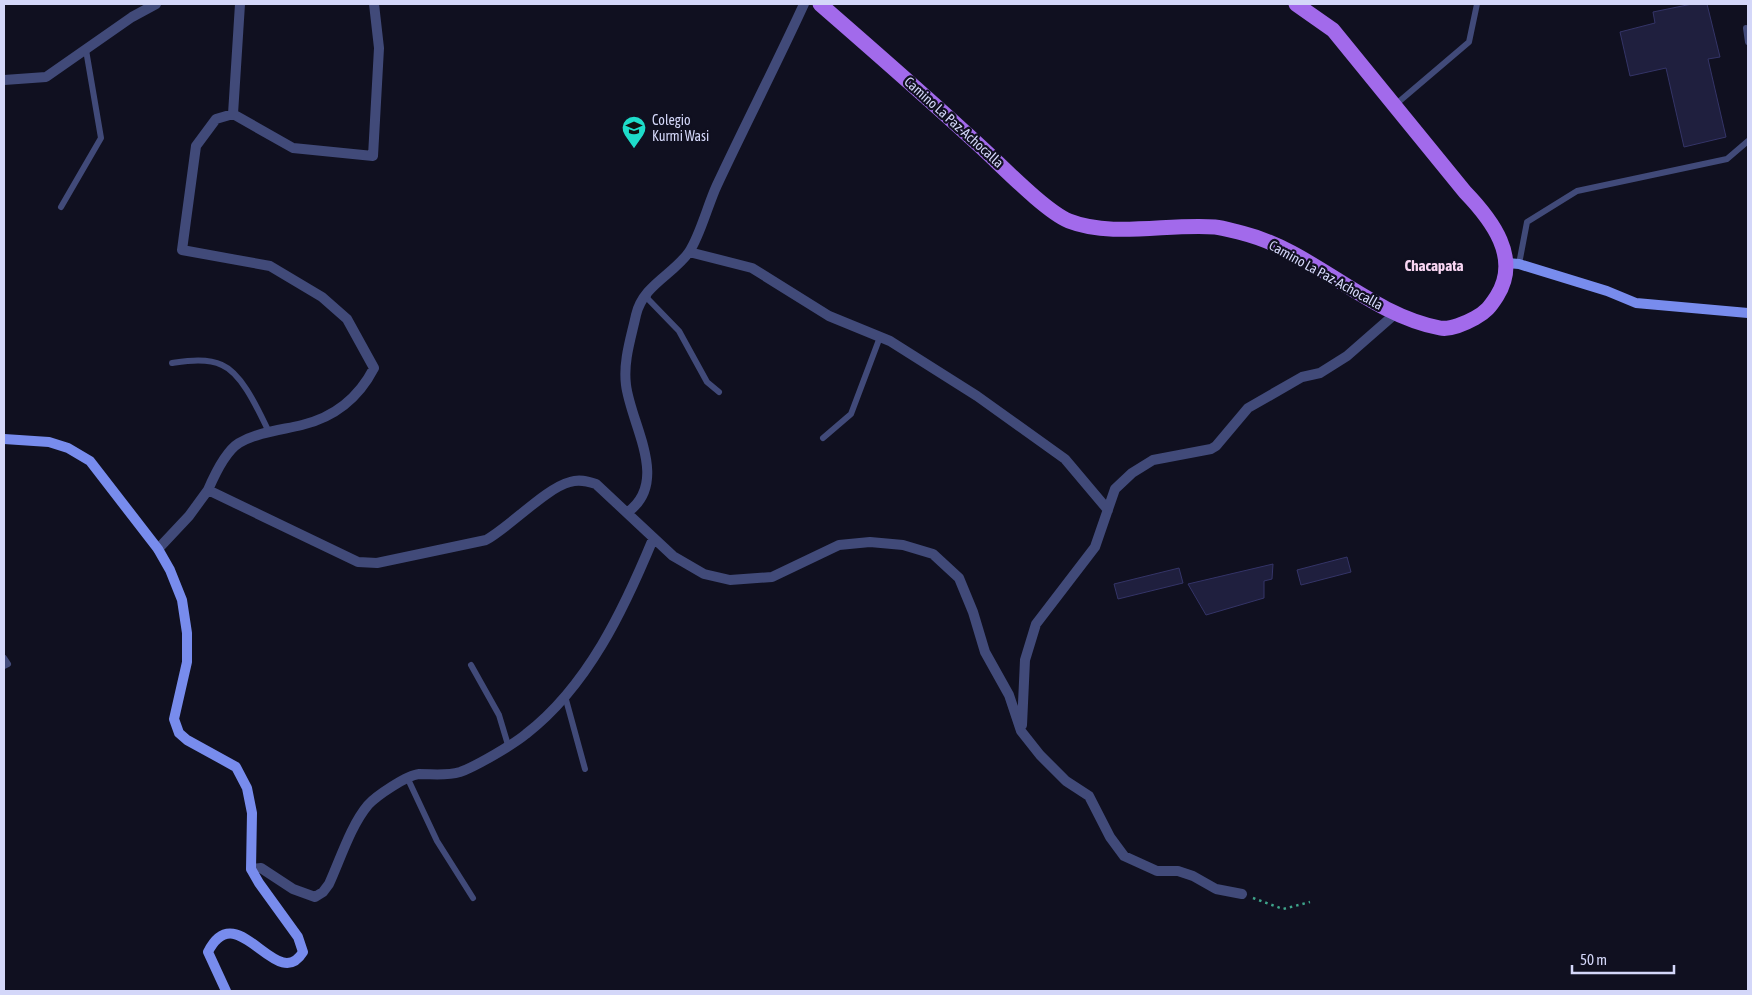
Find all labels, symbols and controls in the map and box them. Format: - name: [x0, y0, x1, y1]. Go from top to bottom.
- street label: Camino La Paz-Achocalla: [901, 73, 1007, 171]
- place label: Colegio Kurmi Wasi: [652, 112, 709, 144]
- school or university icon: Colegio Kurmi Wasi: [621, 115, 647, 149]
- street label: Camino La Paz-Achocalla: [1266, 237, 1386, 313]
- district label: Chacapata: [1405, 257, 1463, 274]
- scale bar: [1572, 942, 1674, 974]
- text: 50 m: [1580, 951, 1607, 968]

